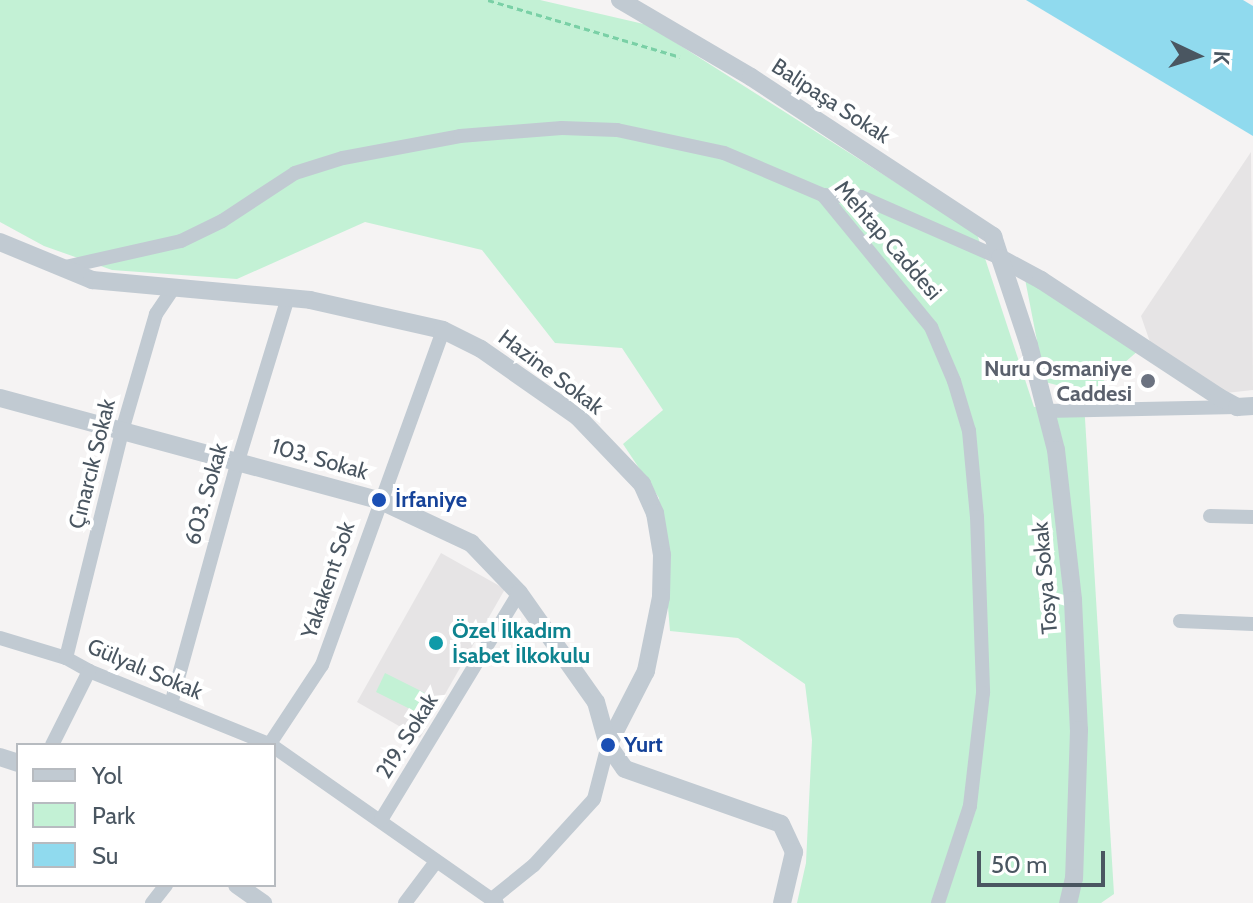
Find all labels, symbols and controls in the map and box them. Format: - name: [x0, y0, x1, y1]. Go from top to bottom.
- north arrow: [1157, 16, 1237, 96]
- text: K: [1207, 50, 1235, 66]
- street label: Balipaşa Sokak: [767, 53, 895, 149]
- street label: Mehtap Caddesi: [829, 175, 947, 305]
- street label: Hazine Sokak: [493, 324, 609, 420]
- place label: Nuru Osmaniye Caddesi: [984, 355, 1132, 406]
- marker: Nuru Osmaniye Caddesi: [1139, 372, 1157, 390]
- street label: Çınarcık Sokak: [63, 396, 121, 532]
- street label: 103. Sokak: [269, 433, 371, 485]
- street label: 603. Sokak: [179, 440, 233, 548]
- place label: İrfaniye: [395, 487, 467, 513]
- marker: İrfaniye: [370, 491, 388, 509]
- street label: Yakakent Sok: [296, 518, 360, 642]
- street label: Tosya Sokak: [1027, 521, 1063, 635]
- place label: Özel İlkadım İsabet İlkokulu: [452, 617, 590, 668]
- street label: Gülyalı Sokak: [83, 633, 207, 705]
- marker: Özel İlkadım İsabet İlkokulu: [427, 634, 445, 652]
- street label: 219. Sokak: [371, 689, 443, 783]
- place label: Yurt: [624, 732, 663, 758]
- marker: Yurt: [599, 736, 617, 754]
- legend: [16, 743, 276, 887]
- text: Yol: [92, 761, 122, 790]
- text: Park: [92, 801, 135, 830]
- scale bar: [981, 835, 1109, 885]
- text: Su: [92, 841, 118, 870]
- text: 50 m: [991, 850, 1047, 879]

